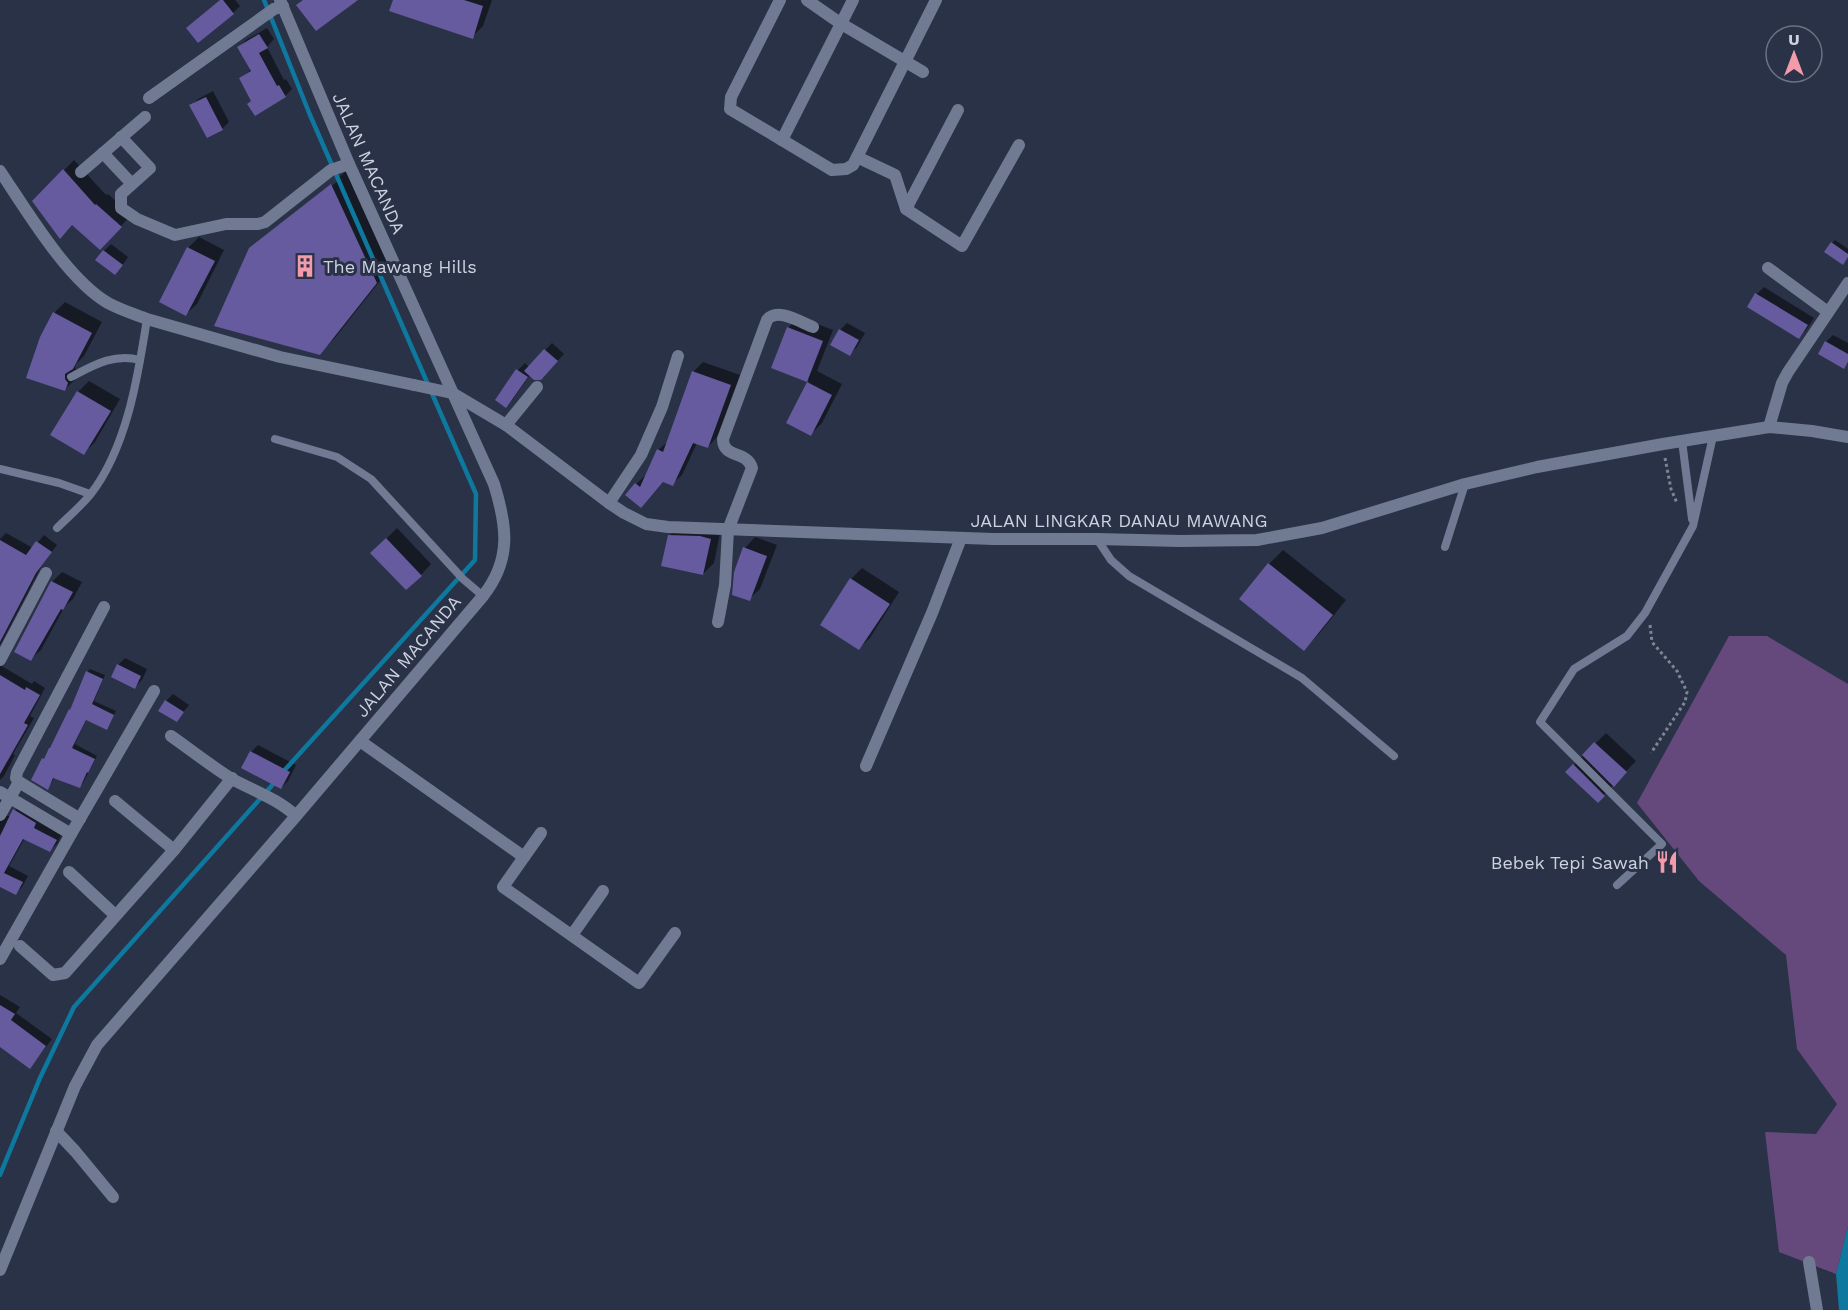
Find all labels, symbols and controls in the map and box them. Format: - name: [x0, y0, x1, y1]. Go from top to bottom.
- north arrow: [1764, 24, 1824, 84]
- text: U: [1788, 30, 1800, 49]
- street label: JALAN MACANDA: [328, 89, 410, 237]
- building icon: The Mawang Hills: [292, 253, 318, 279]
- place label: The Mawang Hills: [323, 256, 477, 277]
- street label: JALAN LINGKAR DANAU MAWANG: [970, 510, 1268, 531]
- street label: JALAN MACANDA: [351, 591, 465, 721]
- restaurant icon: Bebek Tepi Sawah: [1654, 849, 1680, 875]
- place label: Bebek Tepi Sawah: [1491, 852, 1649, 873]

